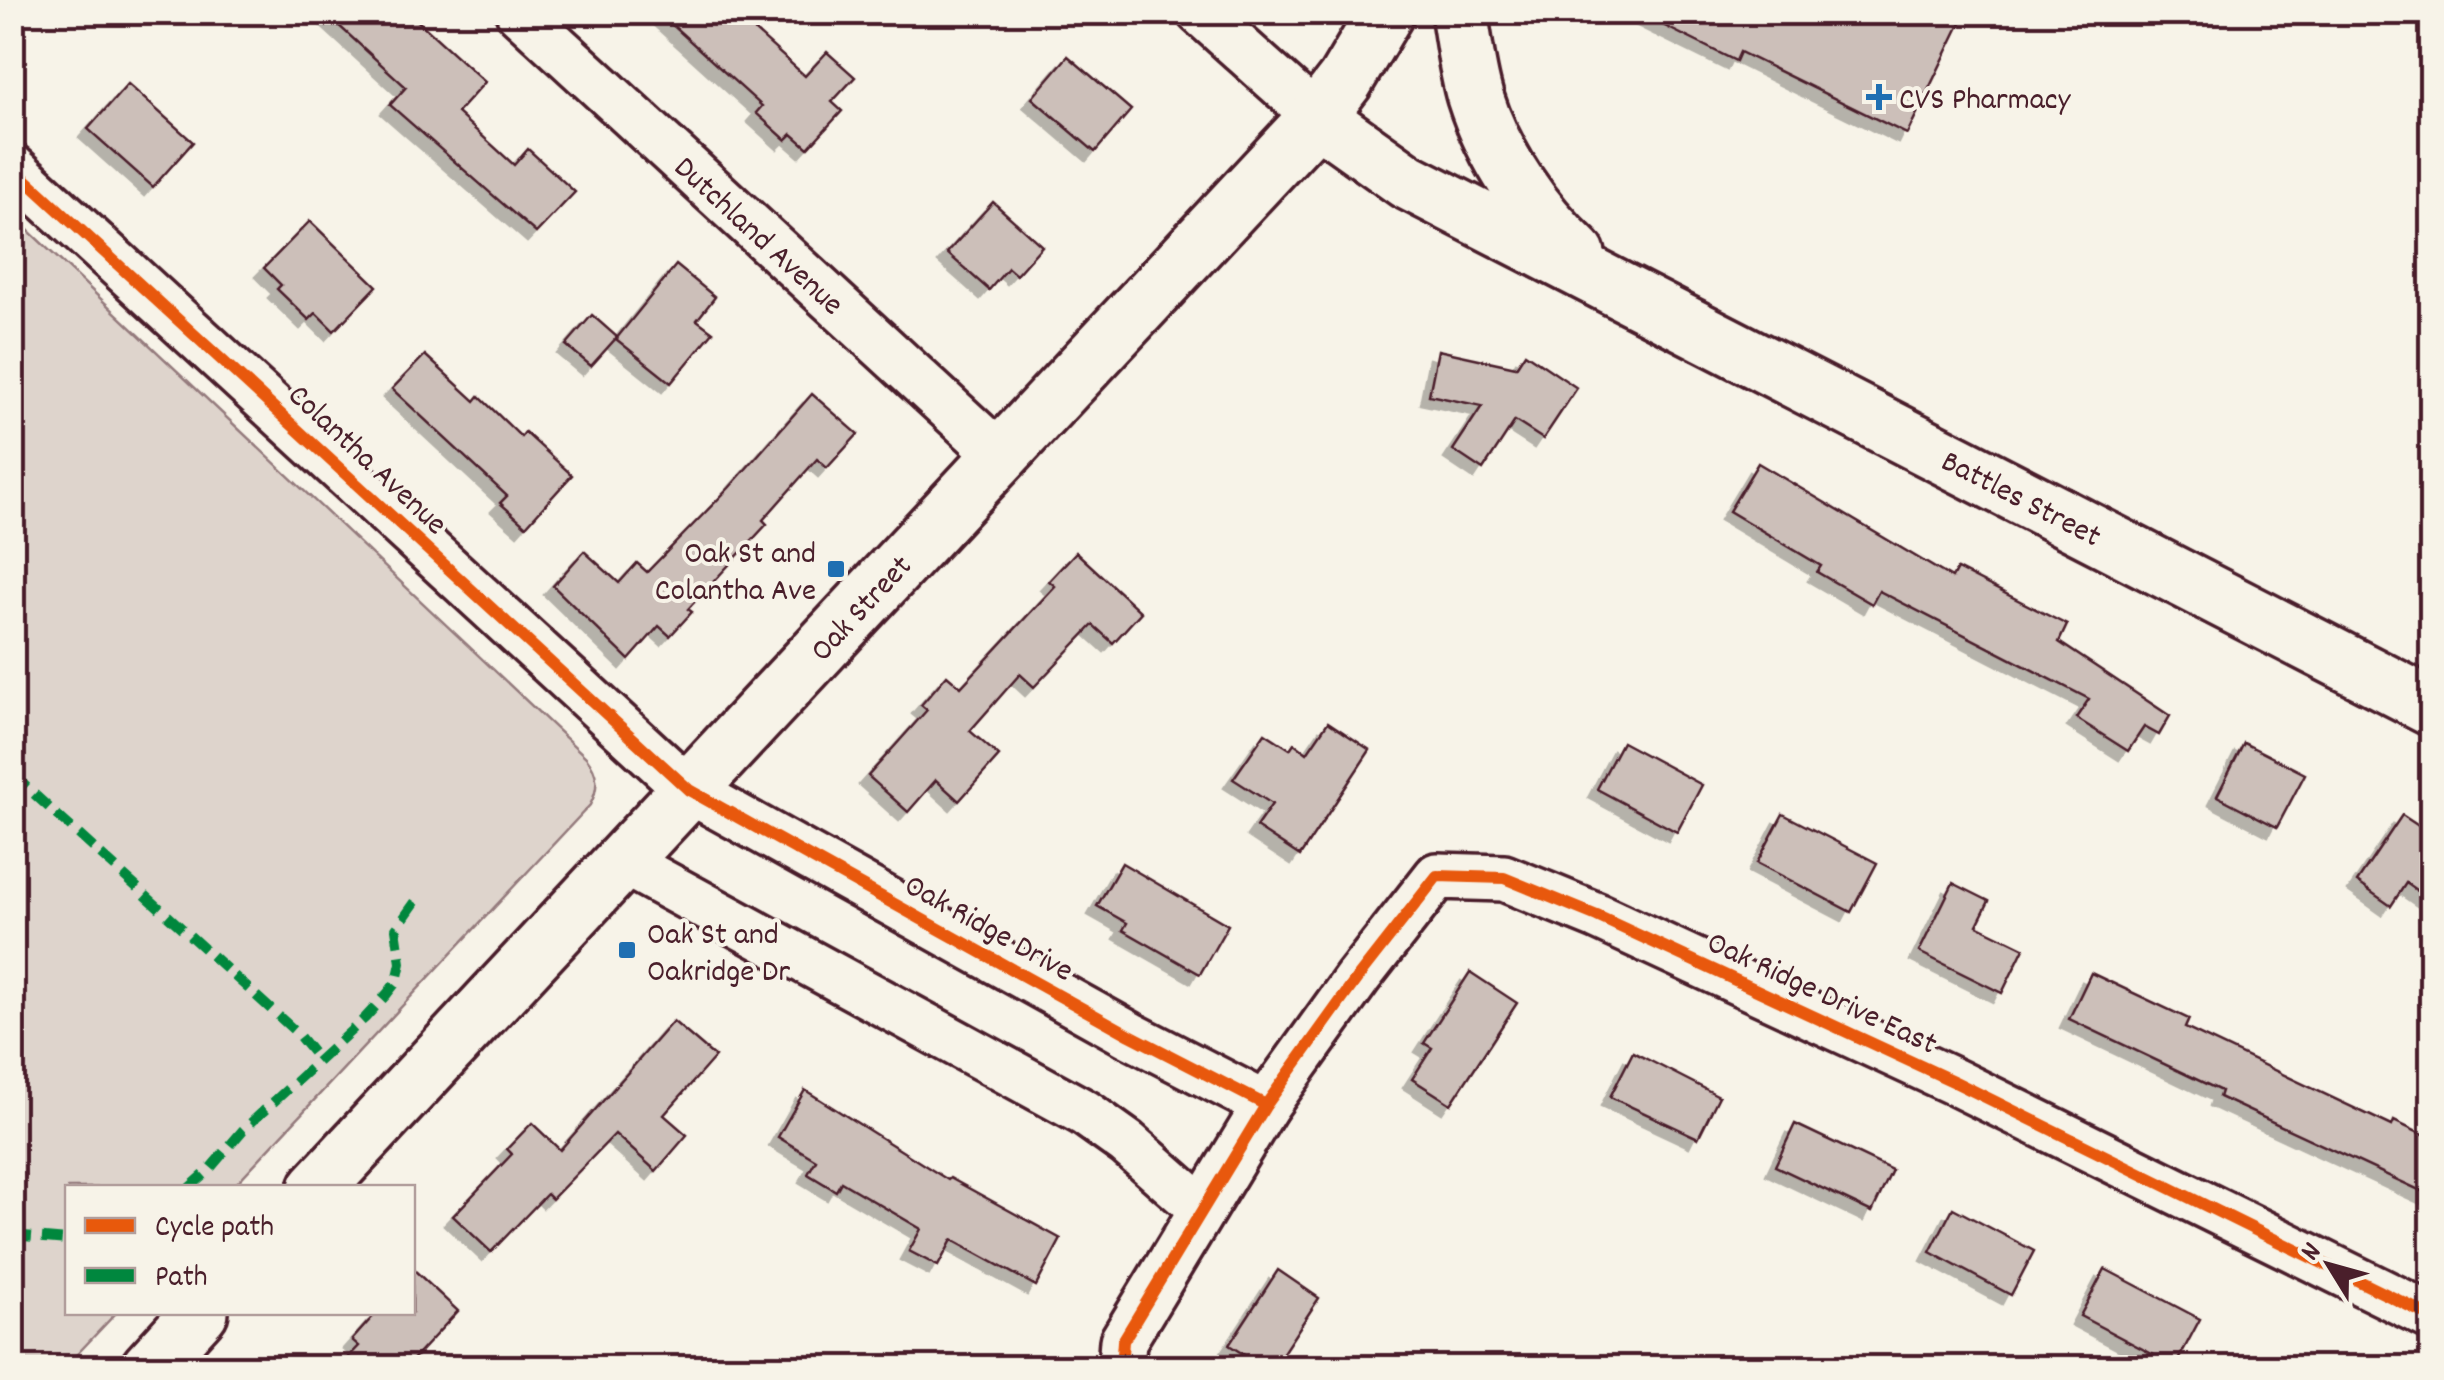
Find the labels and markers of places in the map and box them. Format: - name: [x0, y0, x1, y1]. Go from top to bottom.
- place label: CVS Pharmacy: [1899, 79, 2072, 125]
- marker: CVS Pharmacy: [1868, 86, 1890, 108]
- place label: Oak St and Colantha Ave: [655, 533, 816, 616]
- marker: Oak St and Colantha Ave: [825, 558, 847, 580]
- place label: Oak St and Oakridge Dr: [647, 914, 790, 997]
- marker: Oak St and Oakridge Dr: [616, 939, 638, 961]

